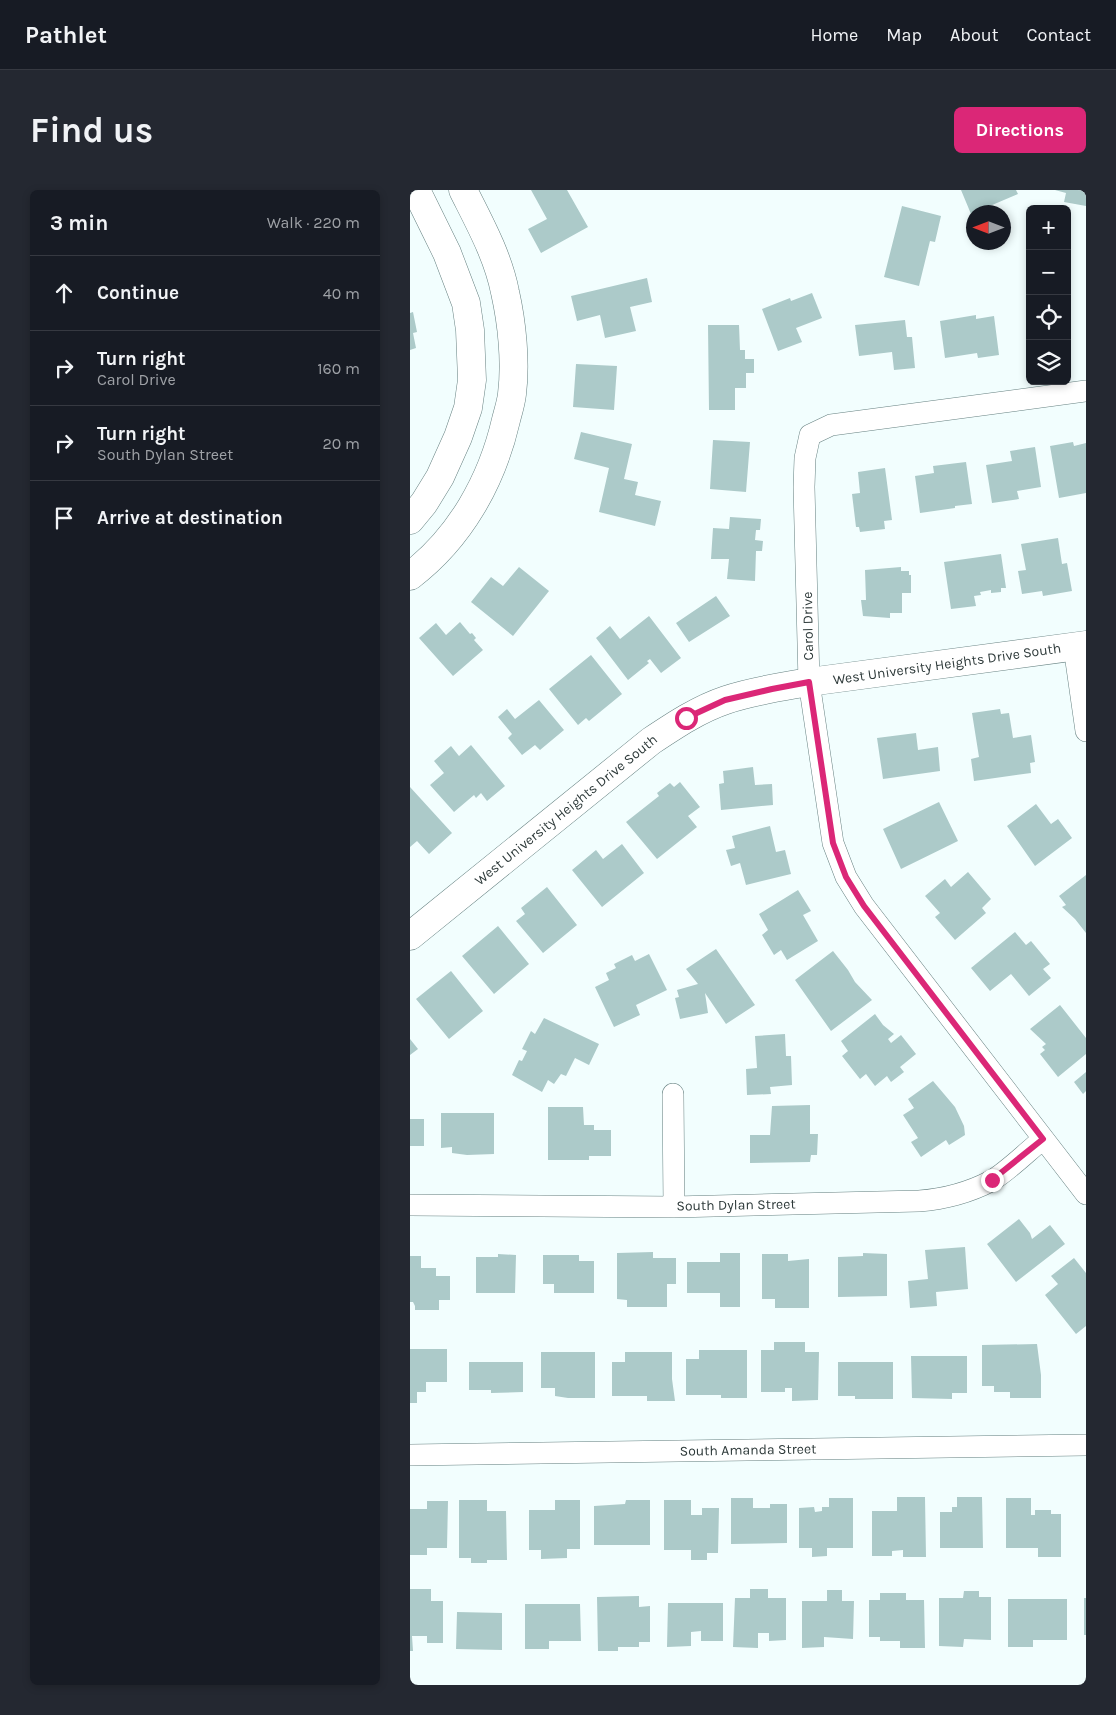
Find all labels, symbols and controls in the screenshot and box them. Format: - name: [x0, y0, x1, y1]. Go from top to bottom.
- text: Pathlet: [25, 21, 107, 49]
- text: Home: [810, 24, 858, 46]
- text: Map: [886, 24, 922, 46]
- text: About: [950, 24, 999, 46]
- text: Contact: [1027, 24, 1091, 46]
- button: Directions: [954, 107, 1086, 153]
- text: Find us: [30, 110, 153, 151]
- north arrow: [966, 205, 1011, 250]
- map controls: [1026, 205, 1071, 385]
- button: +: [1026, 205, 1071, 250]
- text: 3 min: [50, 211, 108, 235]
- text: Walk · 220 m: [267, 213, 360, 232]
- button: −: [1026, 250, 1071, 295]
- icon: ahead: [50, 279, 78, 307]
- text: Continue: [97, 282, 179, 304]
- text: 40 m: [323, 284, 360, 303]
- button: locate: [1026, 295, 1071, 340]
- button: layers: [1026, 340, 1071, 385]
- text: Turn right: [97, 348, 186, 370]
- icon: right: [50, 354, 78, 382]
- text: 160 m: [317, 359, 360, 378]
- text: Carol Drive: [97, 370, 176, 389]
- text: Turn right: [97, 423, 186, 445]
- icon: right: [50, 429, 78, 457]
- text: 20 m: [322, 434, 360, 453]
- text: South Dylan Street: [97, 445, 233, 464]
- icon: arrive: [50, 504, 78, 532]
- text: Arrive at destination: [97, 507, 283, 529]
- street label: Carol Drive: [799, 591, 817, 661]
- street label: West University Heights Drive South: [832, 640, 1062, 688]
- route start: [675, 707, 698, 730]
- street label: West University Heights Drive South: [471, 731, 661, 889]
- route end: [981, 1169, 1004, 1192]
- street label: South Dylan Street: [676, 1195, 796, 1215]
- street label: South Amanda Street: [680, 1440, 816, 1460]

